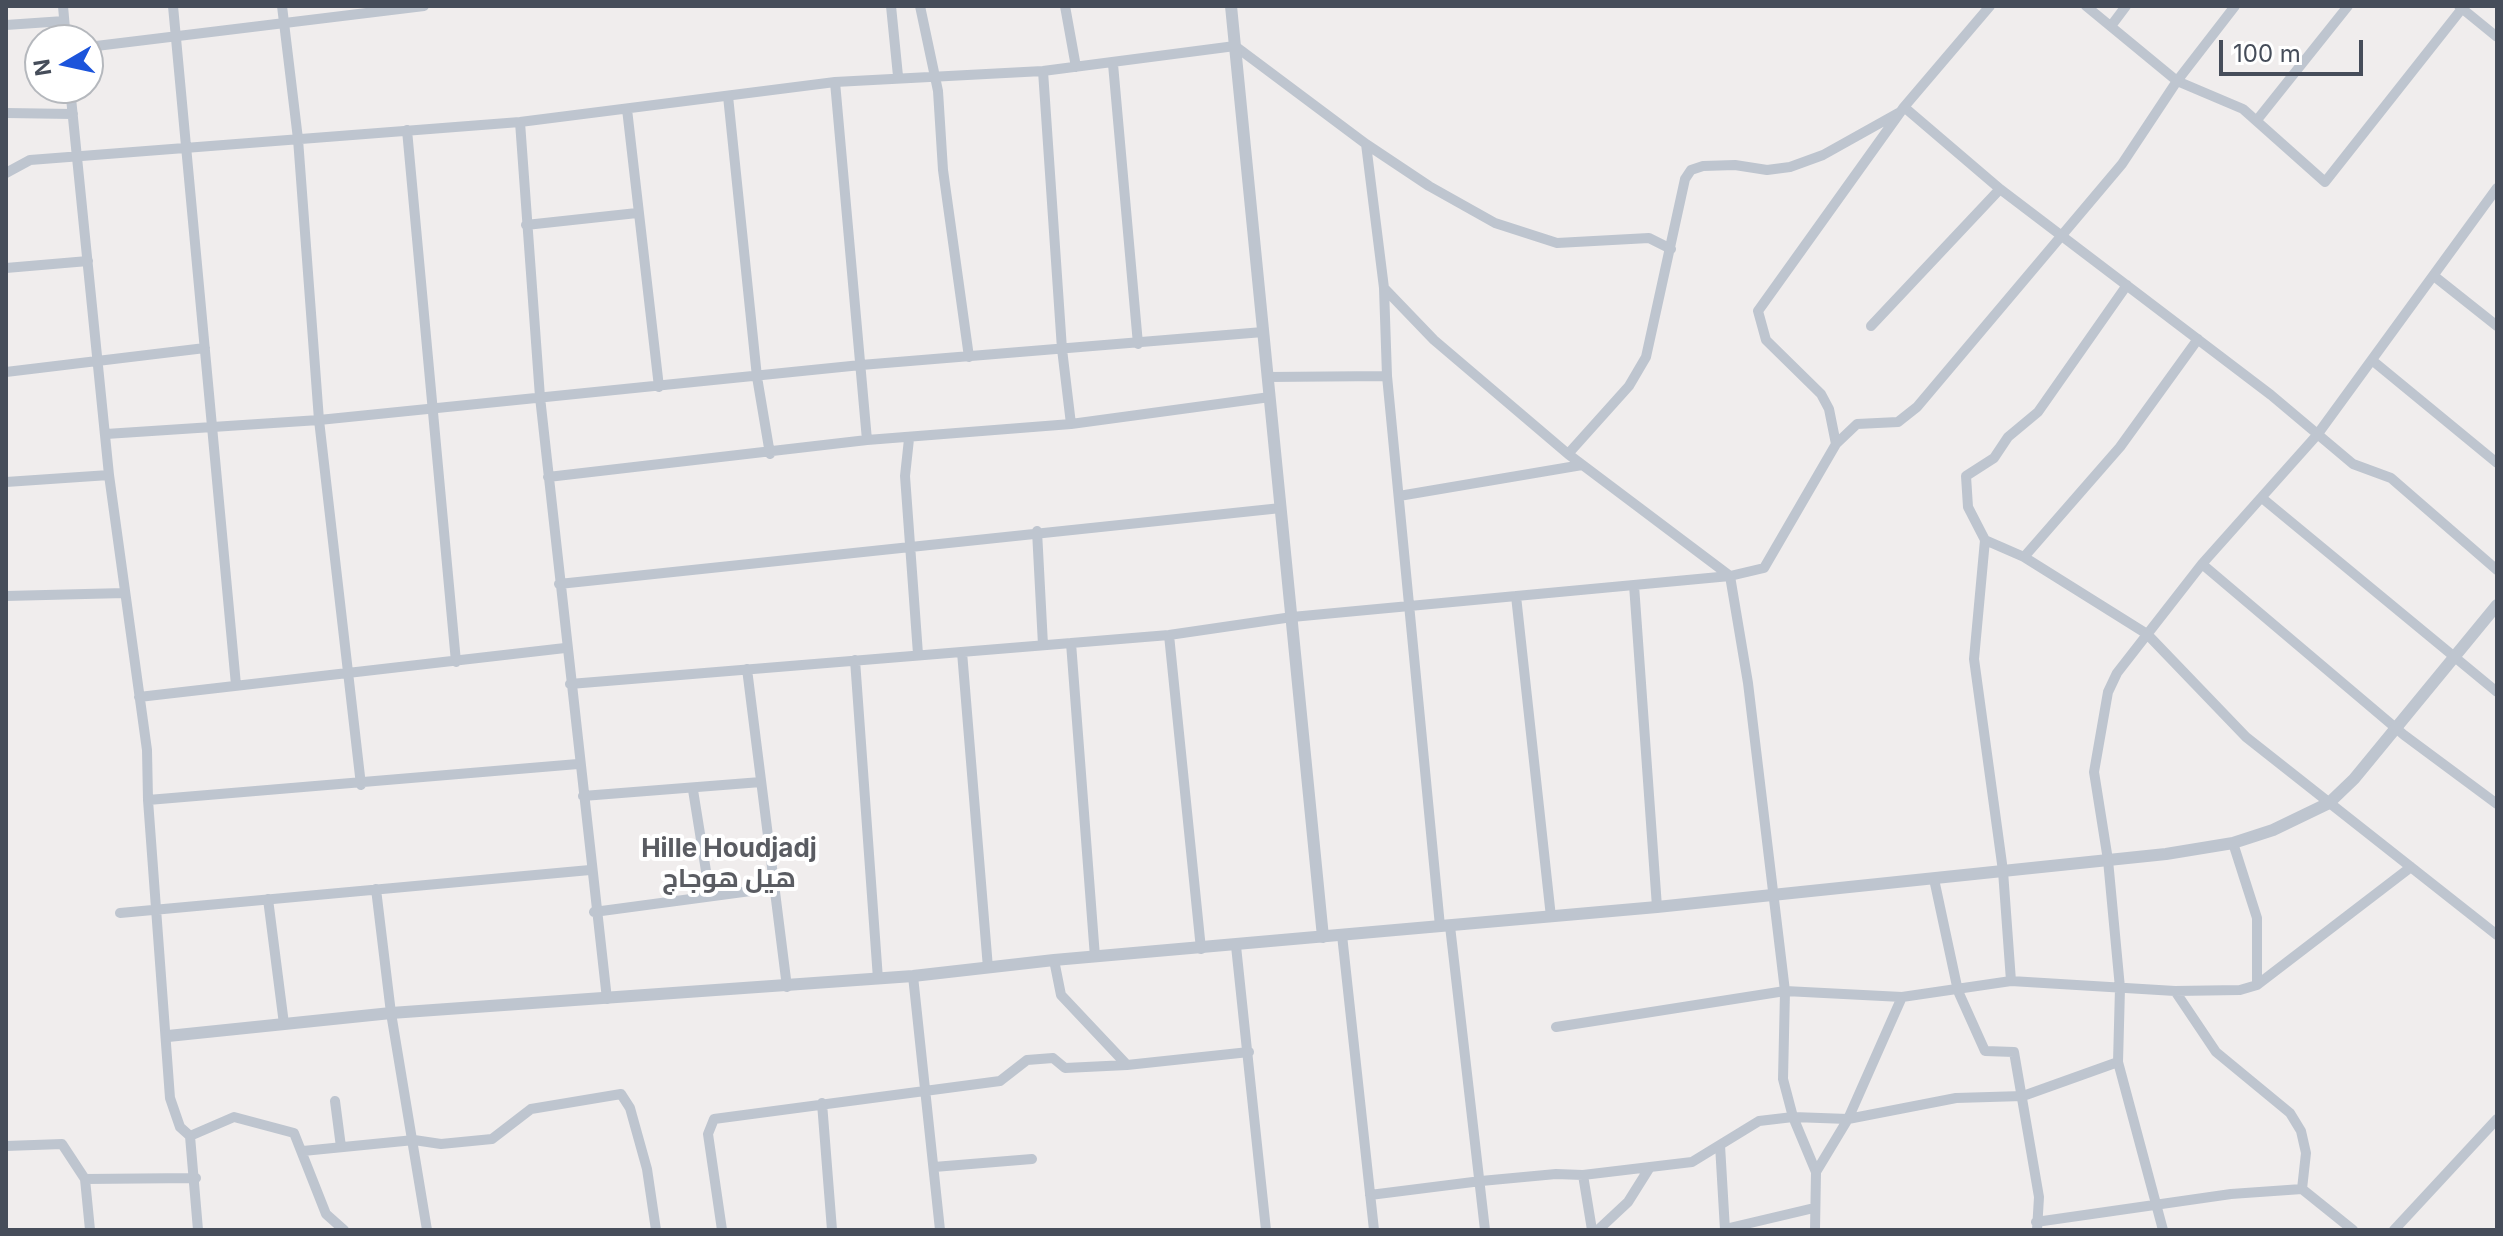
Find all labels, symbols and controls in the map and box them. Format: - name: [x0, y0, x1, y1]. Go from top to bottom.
- north arrow: [24, 24, 104, 104]
- scale bar: [2223, 24, 2367, 74]
- text: 100 m: [2233, 39, 2301, 68]
- text: N: [28, 57, 56, 78]
- district label: Hille Houdjadj هيل هوجاج: [641, 833, 817, 894]

